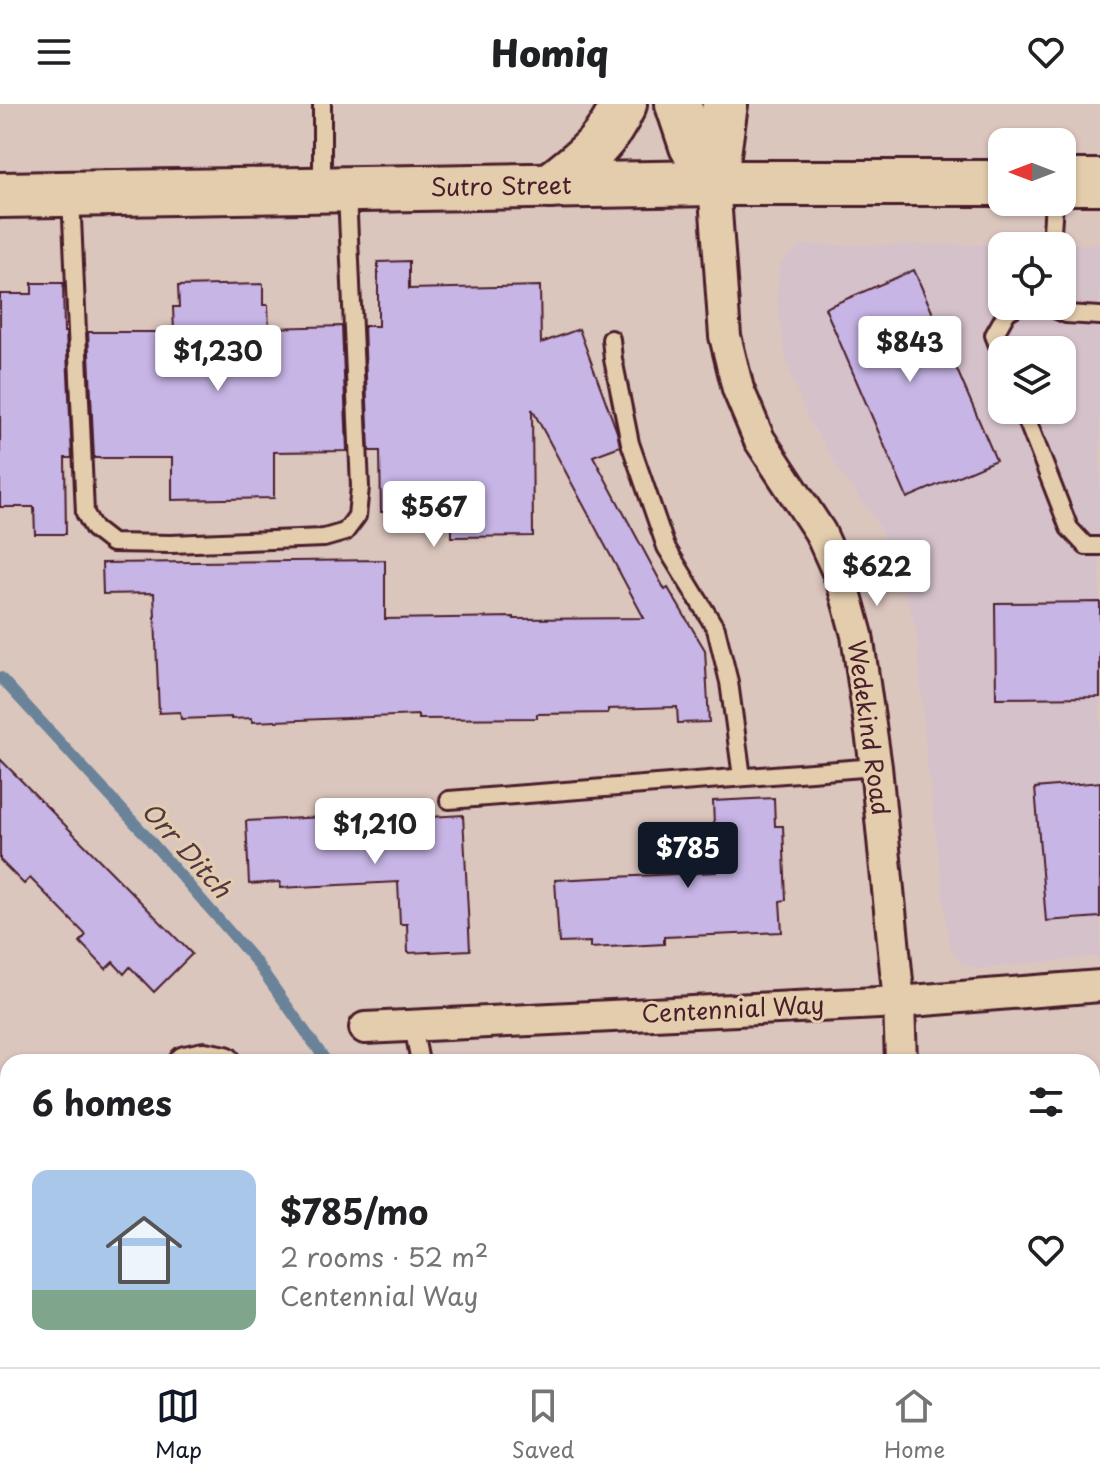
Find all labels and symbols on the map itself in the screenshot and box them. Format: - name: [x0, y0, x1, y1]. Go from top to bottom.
- north arrow: [988, 128, 1076, 216]
- street label: Sutro Street: [430, 166, 572, 204]
- pin: $843: [863, 316, 957, 384]
- pin: $1,230: [153, 325, 283, 393]
- pin: $567: [387, 481, 481, 549]
- pin: $622: [830, 540, 924, 608]
- street label: Wedekind Road: [840, 638, 900, 818]
- water label: Orr Ditch: [133, 792, 242, 907]
- pin: $1,210: [310, 798, 440, 866]
- pin: $785: [641, 822, 735, 890]
- street label: Centennial Way: [641, 985, 825, 1031]

